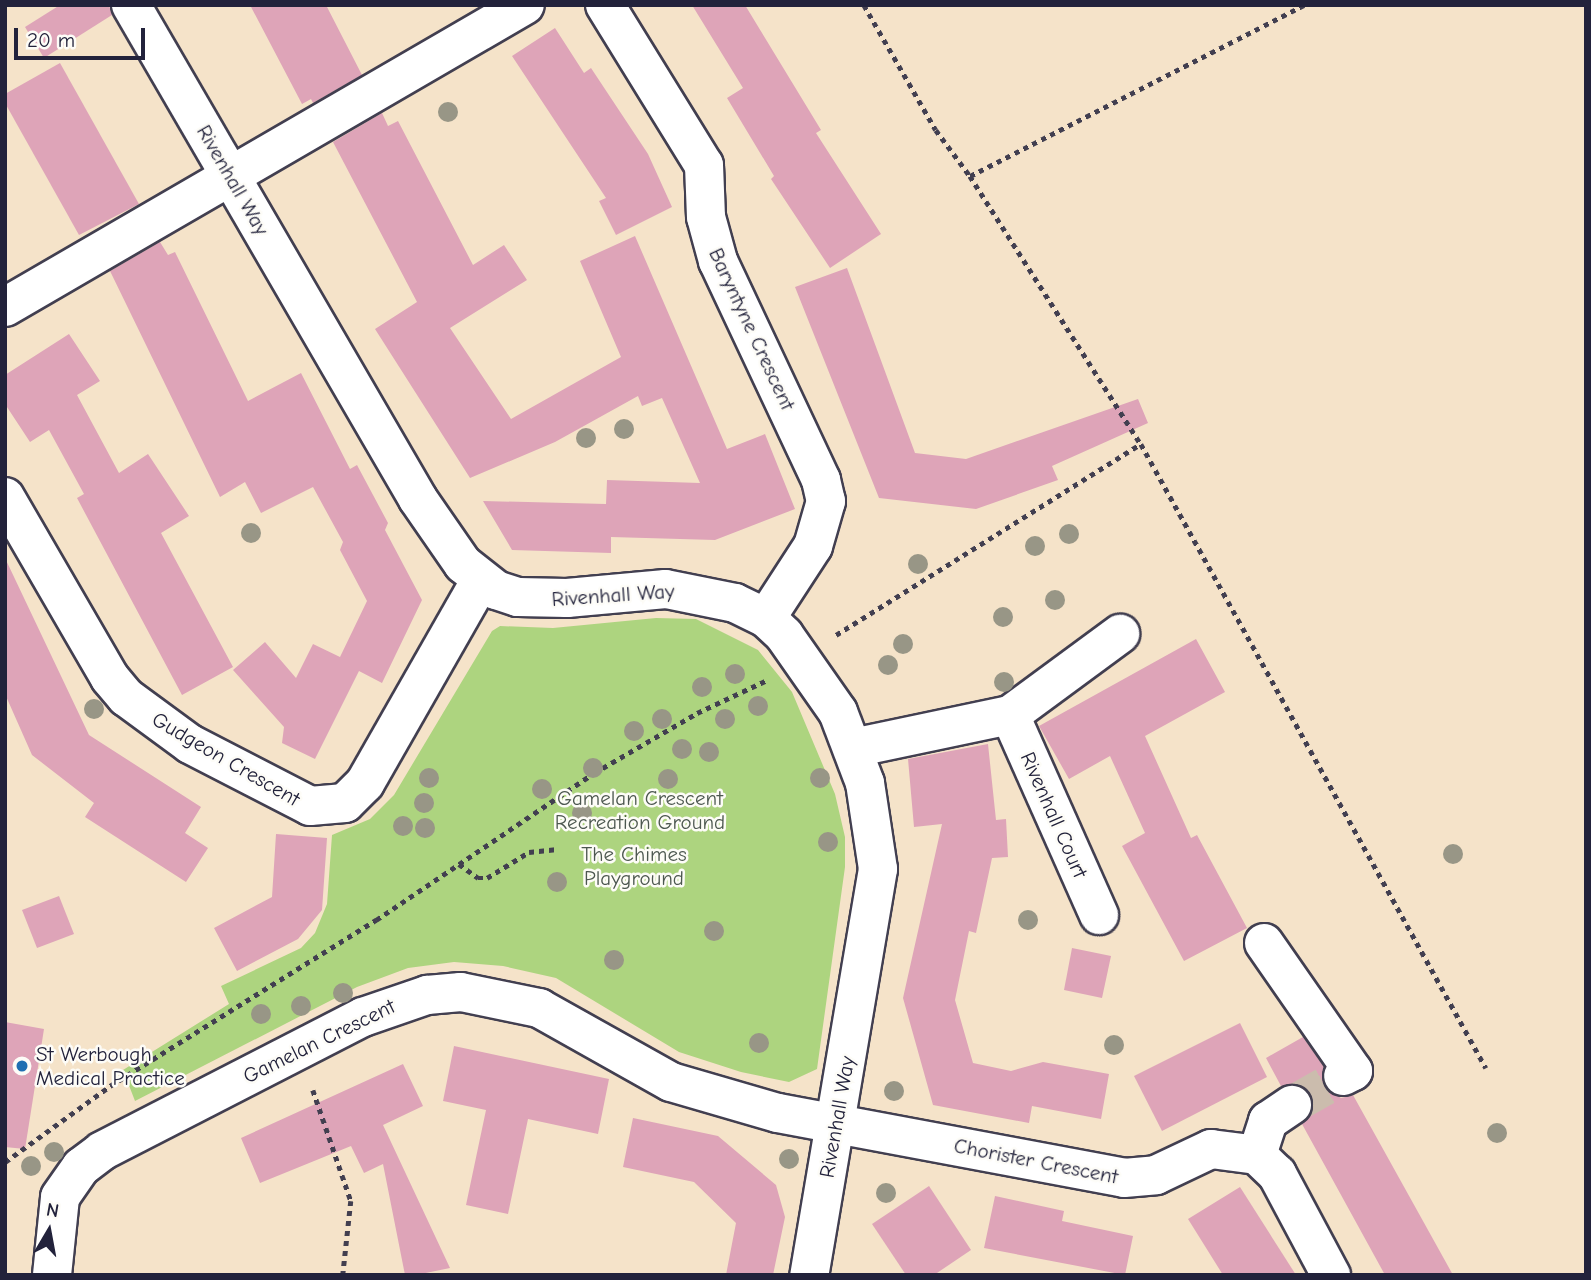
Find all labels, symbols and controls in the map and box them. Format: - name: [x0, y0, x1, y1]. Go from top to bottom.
- scale bar: [18, 14, 149, 58]
- text: 20 m: [27, 28, 75, 52]
- street label: Rivenhall Way: [191, 120, 275, 240]
- street label: Baryntyne Crescent: [703, 244, 801, 414]
- street label: Rivenhall Way: [551, 578, 675, 612]
- street label: Gudgeon Crescent: [148, 706, 304, 812]
- street label: Rivenhall Court: [1015, 748, 1093, 882]
- park label: Gamelan Crescent Recreation Ground: [555, 785, 725, 835]
- park label: The Chimes Playground: [581, 841, 687, 891]
- street label: Gamelan Crescent: [239, 993, 399, 1089]
- place label: St Werbough Medical Practice: [36, 1041, 185, 1091]
- street label: Rivenhall Way: [814, 1054, 860, 1180]
- marker: St Werbough Medical Practice: [14, 1058, 30, 1074]
- street label: Chorister Crescent: [952, 1133, 1120, 1189]
- north arrow: [14, 1196, 84, 1266]
- text: N: [45, 1198, 61, 1222]

